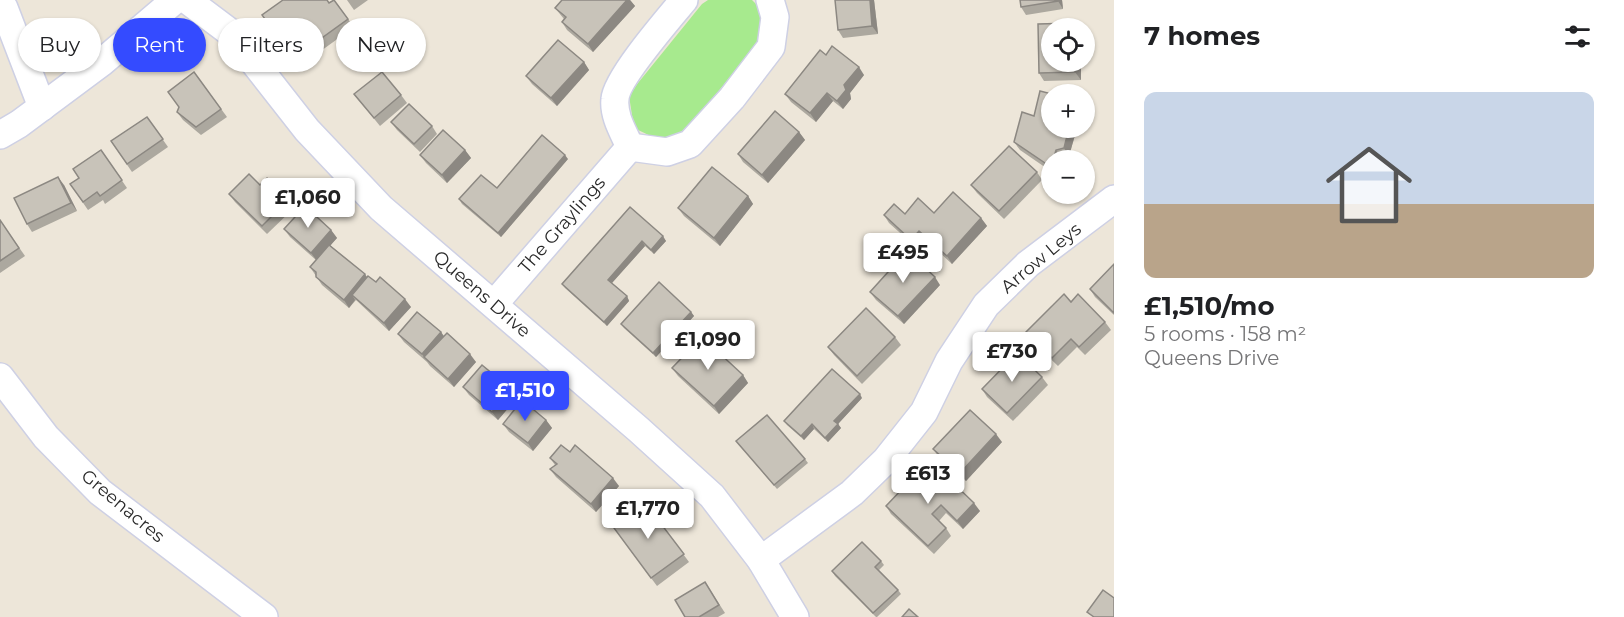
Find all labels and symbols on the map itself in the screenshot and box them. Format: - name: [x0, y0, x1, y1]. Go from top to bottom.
- street label: The Graylings: [514, 172, 610, 278]
- pin: £1,060: [259, 178, 357, 229]
- street label: Arrow Leys: [996, 218, 1086, 298]
- pin: £495: [867, 233, 939, 284]
- street label: Queens Drive: [429, 246, 535, 342]
- pin: £1,090: [659, 320, 757, 371]
- pin: £730: [976, 332, 1048, 383]
- pin: £1,510: [476, 371, 574, 422]
- pin: £613: [892, 454, 964, 505]
- street label: Greenacres: [77, 465, 169, 547]
- pin: £1,770: [599, 489, 697, 540]

